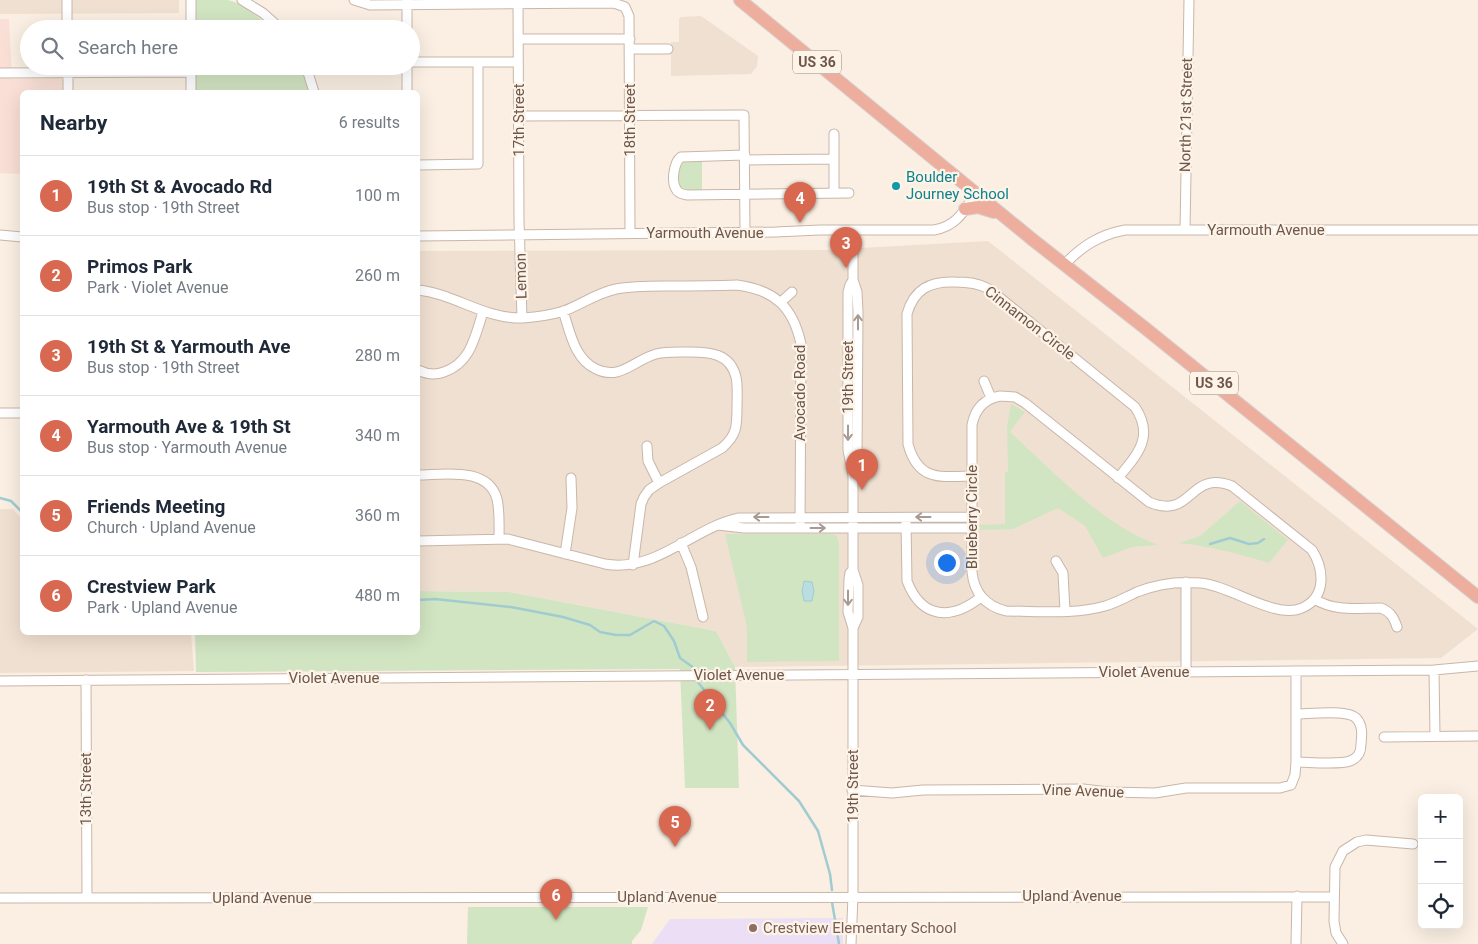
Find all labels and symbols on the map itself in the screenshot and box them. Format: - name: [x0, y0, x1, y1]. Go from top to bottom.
- road number: US 36: [793, 51, 841, 74]
- street label: North 21st Street: [1176, 58, 1196, 172]
- street label: 17th Street: [510, 83, 528, 157]
- street label: 18th Street: [621, 83, 639, 157]
- place label: Boulder Journey School: [906, 168, 1009, 203]
- marker: Boulder Journey School: [890, 180, 902, 192]
- pin: 4: [784, 182, 816, 223]
- street label: Yarmouth Avenue: [1207, 221, 1325, 239]
- street label: Yarmouth Avenue: [646, 224, 764, 242]
- pin: 3: [830, 227, 862, 268]
- street label: Lemon: [512, 253, 530, 299]
- street label: Cinnamon Circle: [981, 282, 1079, 364]
- one-way arrow: [853, 315, 863, 331]
- street label: 19th Street: [839, 340, 857, 414]
- street label: Avocado Road: [791, 345, 809, 441]
- road number: US 36: [1190, 372, 1238, 394]
- one-way arrow: [843, 424, 853, 440]
- pin: 1: [846, 449, 878, 490]
- street label: Blueberry Circle: [963, 465, 981, 569]
- one-way arrow: [753, 512, 769, 522]
- one-way arrow: [915, 512, 932, 522]
- one-way arrow: [810, 523, 826, 533]
- your location: [934, 550, 960, 576]
- one-way arrow: [844, 590, 853, 606]
- street label: Violet Avenue: [1098, 663, 1190, 681]
- street label: Violet Avenue: [693, 666, 785, 684]
- street label: Violet Avenue: [288, 669, 380, 687]
- pin: 2: [694, 689, 726, 730]
- street label: 19th Street: [844, 749, 862, 823]
- street label: 13th Street: [77, 752, 95, 826]
- street label: Vine Avenue: [1042, 781, 1124, 801]
- pin: 5: [659, 806, 691, 847]
- pin: 6: [540, 879, 572, 920]
- street label: Upland Avenue: [1022, 887, 1122, 905]
- street label: Upland Avenue: [617, 888, 717, 906]
- street label: Upland Avenue: [212, 889, 312, 907]
- place label: Crestview Elementary School: [763, 919, 957, 937]
- marker: Crestview Elementary School: [747, 922, 759, 934]

